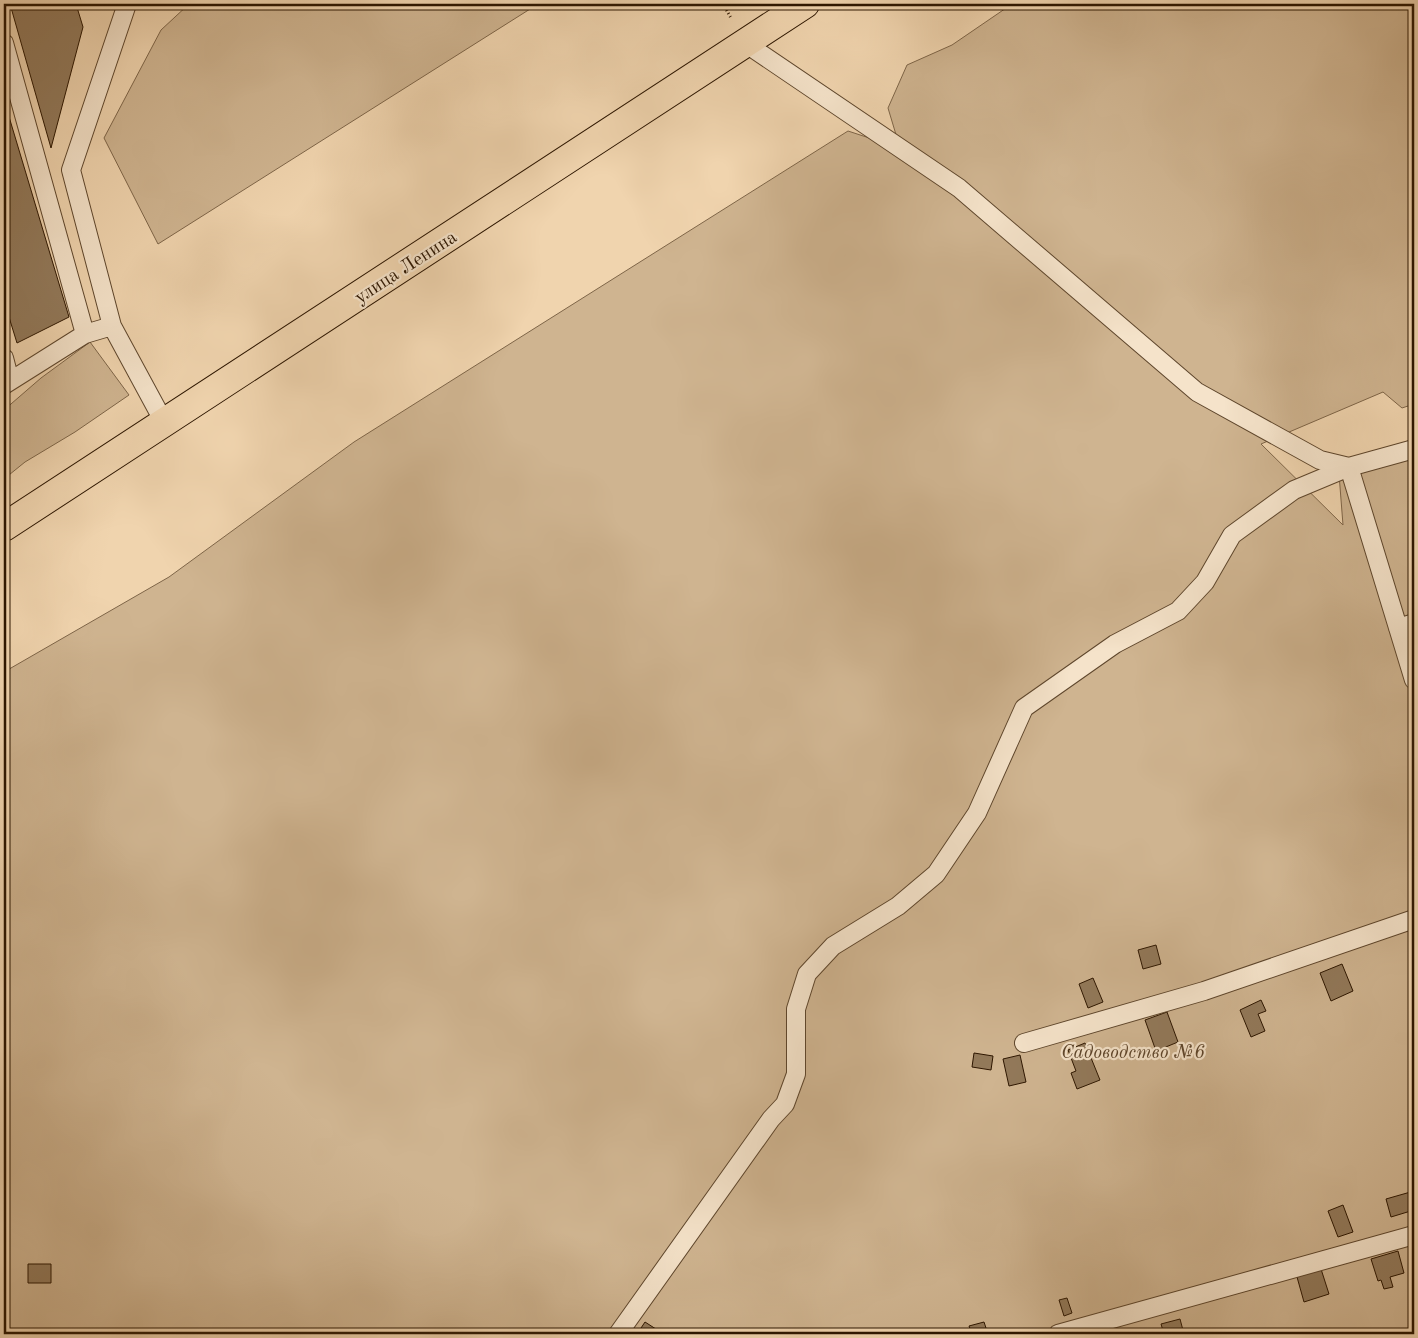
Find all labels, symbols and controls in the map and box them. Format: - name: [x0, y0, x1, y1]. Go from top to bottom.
- street label: улица Ленина: [352, 228, 461, 308]
- park label: Садоводство №6: [1061, 1044, 1205, 1063]

